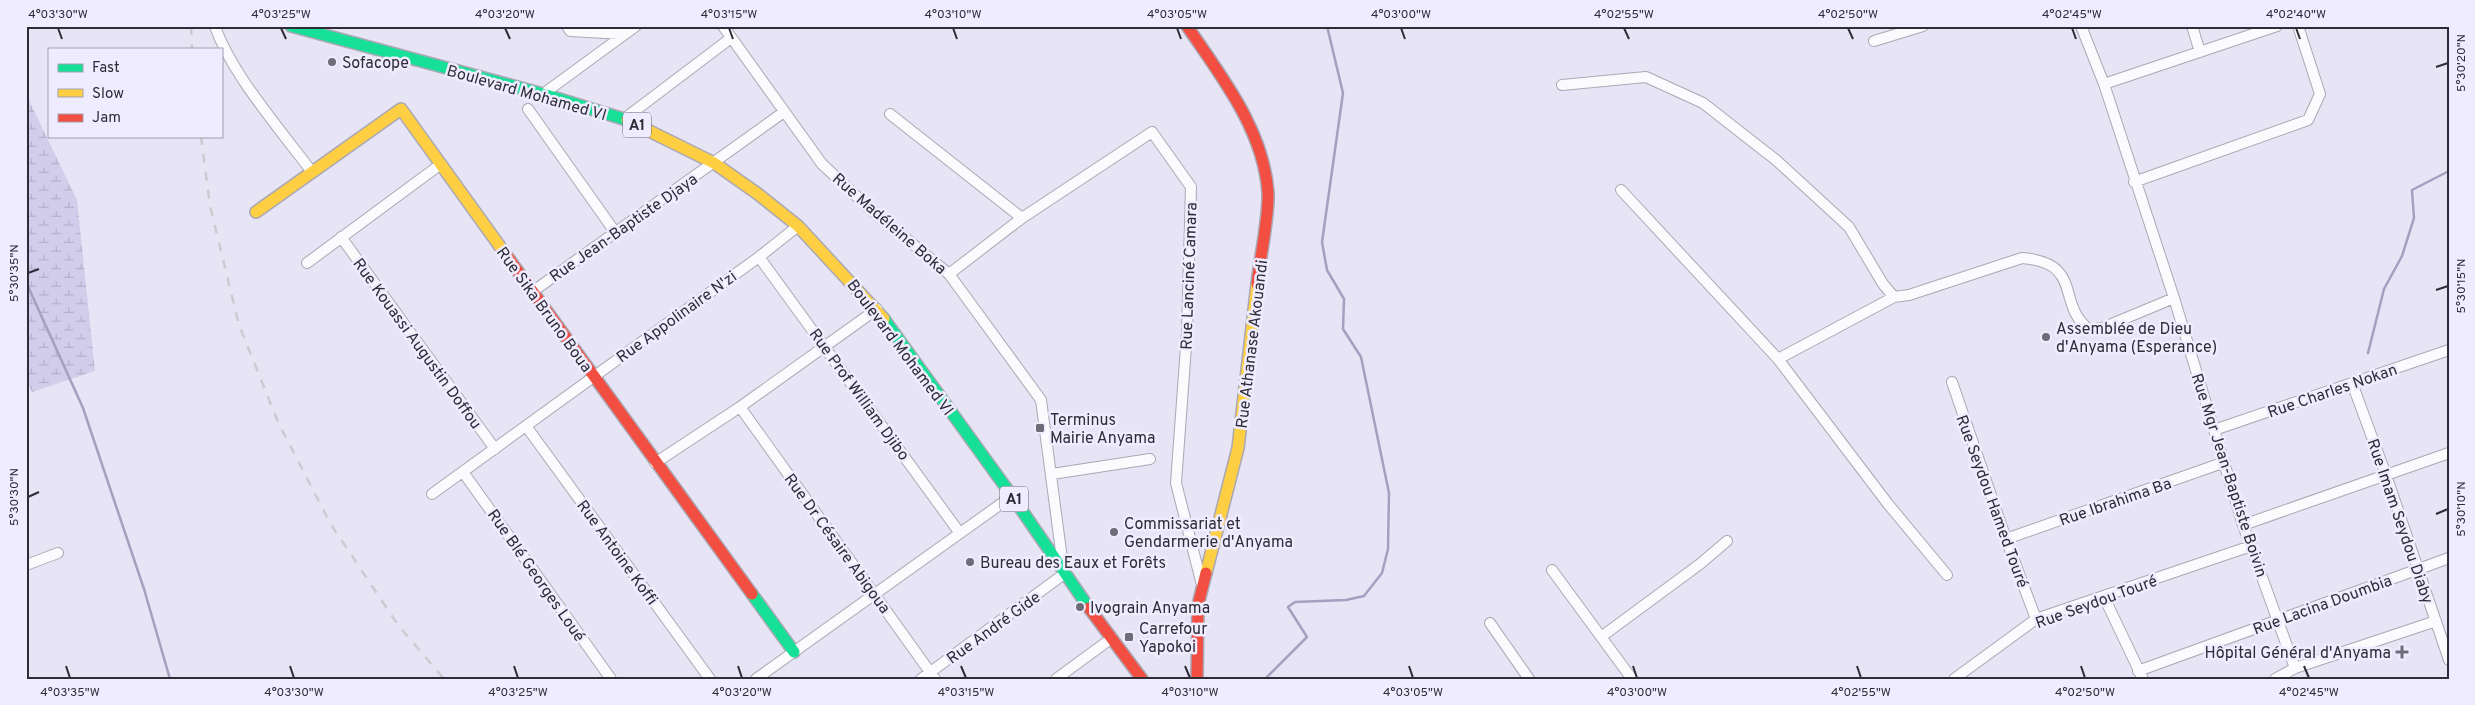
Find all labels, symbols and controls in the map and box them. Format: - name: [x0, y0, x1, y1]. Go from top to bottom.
- text: 4°03'30"W: [28, 7, 88, 23]
- text: 4°03'25"W: [251, 7, 311, 23]
- text: 4°03'20"W: [475, 7, 535, 23]
- text: 4°03'15"W: [701, 7, 757, 23]
- text: 4°03'10"W: [925, 7, 981, 23]
- text: 4°03'05"W: [1147, 7, 1207, 23]
- text: 4°03'00"W: [1371, 7, 1431, 23]
- text: 4°02'55"W: [1594, 7, 1654, 23]
- text: 4°02'50"W: [1818, 7, 1878, 23]
- text: 4°02'45"W: [2042, 7, 2102, 23]
- text: 4°02'40"W: [2266, 7, 2326, 23]
- text: 5°30'20"N: [2454, 34, 2470, 92]
- legend: [48, 48, 222, 138]
- place label: Sofacope: [342, 54, 409, 74]
- marker: Sofacope: [326, 56, 338, 68]
- text: Fast: [92, 59, 120, 78]
- street label: Boulevard Mohamed VI: [444, 62, 609, 126]
- text: Slow: [92, 85, 124, 104]
- text: Jam: [92, 109, 121, 128]
- road number: A1: [623, 112, 651, 138]
- street label: Rue Madéleine Boka: [827, 169, 950, 280]
- street label: Rue Jean-Baptiste Djaya: [546, 170, 702, 287]
- street label: Rue Lanciné Camara: [1177, 202, 1203, 350]
- street label: Rue Sika Bruno Boua: [491, 243, 596, 377]
- text: 5°30'35"N: [7, 244, 23, 302]
- street label: Rue Kouassi Augustin Doffou: [348, 255, 485, 434]
- street label: Rue Athanase Akouandi: [1233, 259, 1273, 430]
- text: 5°30'15"N: [2454, 259, 2470, 314]
- street label: Rue Appolinaire N'zi: [613, 267, 741, 368]
- street label: Boulevard Mohamed VI: [842, 276, 957, 420]
- place label: Assemblée de Dieu d'Anyama (Esperance): [2056, 320, 2217, 358]
- street label: Rue Prof William Djibo: [804, 325, 913, 465]
- marker: Assemblée de Dieu d'Anyama (Esperance): [2040, 331, 2052, 343]
- street label: Rue Charles Nokan: [2265, 360, 2400, 423]
- street label: Rue Mgr Jean-Baptiste Boivin: [2186, 371, 2271, 580]
- place label: Terminus Mairie Anyama: [1050, 411, 1155, 449]
- street label: Rue Seydou Hamed Touré: [1950, 412, 2032, 591]
- marker: Terminus Mairie Anyama: [1034, 422, 1046, 434]
- street label: Rue Imam Seydou Diaby: [2361, 437, 2437, 607]
- text: 5°30'30"N: [7, 468, 23, 526]
- street label: Rue Dr Césaire Abigoua: [779, 470, 894, 618]
- street label: Rue Ibrahima Ba: [2057, 474, 2174, 531]
- text: 5°30'10"N: [2454, 481, 2470, 537]
- road number: A1: [1000, 486, 1028, 512]
- street label: Rue Antoine Koffi: [572, 497, 661, 610]
- street label: Rue Blé Georges Loué: [482, 506, 589, 646]
- place label: Commissariat et Gendarmerie d'Anyama: [1124, 515, 1293, 553]
- marker: Commissariat et Gendarmerie d'Anyama: [1108, 526, 1120, 538]
- place label: Bureau des Eaux et Forêts: [980, 554, 1166, 574]
- marker: Bureau des Eaux et Forêts: [964, 556, 976, 568]
- street label: Rue Lacina Doumbia: [2250, 571, 2395, 640]
- street label: Rue Seydou Touré: [2033, 572, 2160, 634]
- street label: Rue André Gide: [943, 588, 1045, 669]
- place label: Ivograin Anyama: [1090, 599, 1210, 619]
- marker: Ivograin Anyama: [1074, 601, 1086, 613]
- place label: Carrefour Yapokoi: [1139, 620, 1207, 658]
- marker: Carrefour Yapokoi: [1123, 631, 1135, 643]
- place label: Hôpital Général d'Anyama: [2205, 644, 2391, 664]
- marker: Hôpital Général d'Anyama: [2395, 645, 2409, 659]
- text: 4°03'35"W: [40, 685, 100, 701]
- text: 4°03'30"W: [264, 685, 324, 701]
- text: 4°03'25"W: [488, 685, 548, 701]
- text: 4°03'20"W: [712, 685, 772, 701]
- text: 4°03'15"W: [938, 685, 994, 701]
- text: 4°03'10"W: [1162, 685, 1218, 701]
- text: 4°03'05"W: [1383, 685, 1443, 701]
- text: 4°03'00"W: [1607, 685, 1667, 701]
- text: 4°02'55"W: [1831, 685, 1891, 701]
- text: 4°02'50"W: [2055, 685, 2115, 701]
- text: 4°02'45"W: [2279, 685, 2339, 701]

